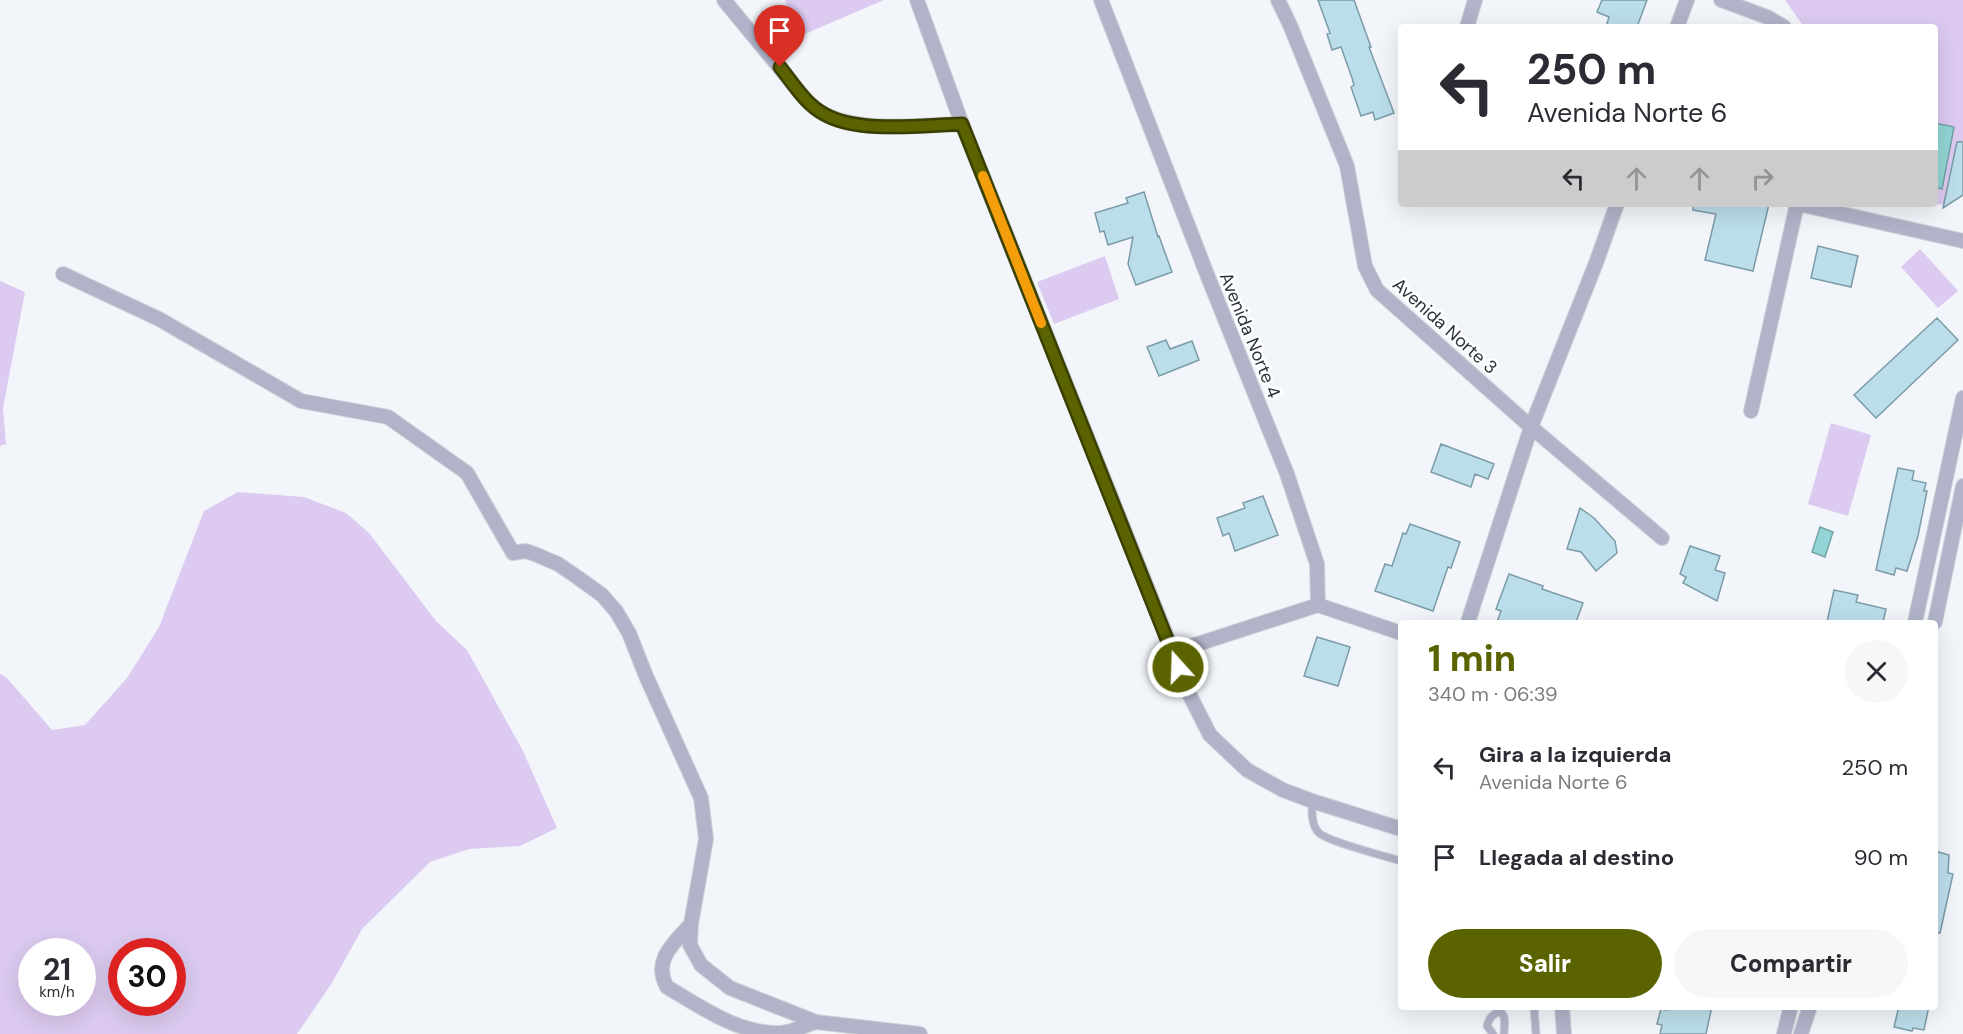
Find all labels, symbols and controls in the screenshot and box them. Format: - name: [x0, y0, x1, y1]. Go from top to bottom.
- pin: [754, 5, 805, 67]
- icon: arrive: [763, 14, 796, 47]
- text: 250 m: [1527, 42, 1656, 97]
- icon: left: [1428, 48, 1506, 126]
- text: Avenida Norte 6: [1527, 95, 1728, 130]
- icon: left: [1557, 162, 1590, 195]
- icon: ahead: [1620, 162, 1653, 195]
- icon: ahead: [1683, 162, 1716, 195]
- icon: right: [1746, 162, 1779, 195]
- street label: Avenida Norte 4: [1214, 269, 1286, 401]
- street label: Avenida Norte 3: [1388, 273, 1502, 379]
- position arrow: [1146, 635, 1210, 699]
- text: 1 min: [1428, 635, 1516, 682]
- button: close: [1845, 640, 1908, 703]
- text: 340 m · 06:39: [1428, 681, 1557, 707]
- text: Gira a la izquierda: [1479, 740, 1671, 769]
- icon: left: [1428, 751, 1461, 784]
- text: 250 m: [1841, 753, 1908, 782]
- text: Avenida Norte 6: [1479, 769, 1628, 795]
- icon: arrive: [1428, 841, 1461, 874]
- text: Llegada al destino: [1479, 843, 1674, 872]
- text: 90 m: [1854, 843, 1908, 872]
- button: Salir: [1428, 929, 1662, 998]
- button: Compartir: [1674, 929, 1908, 998]
- speed limit sign: 30: [108, 938, 186, 1016]
- text: 21: [43, 950, 71, 989]
- text: km/h: [39, 982, 75, 1002]

